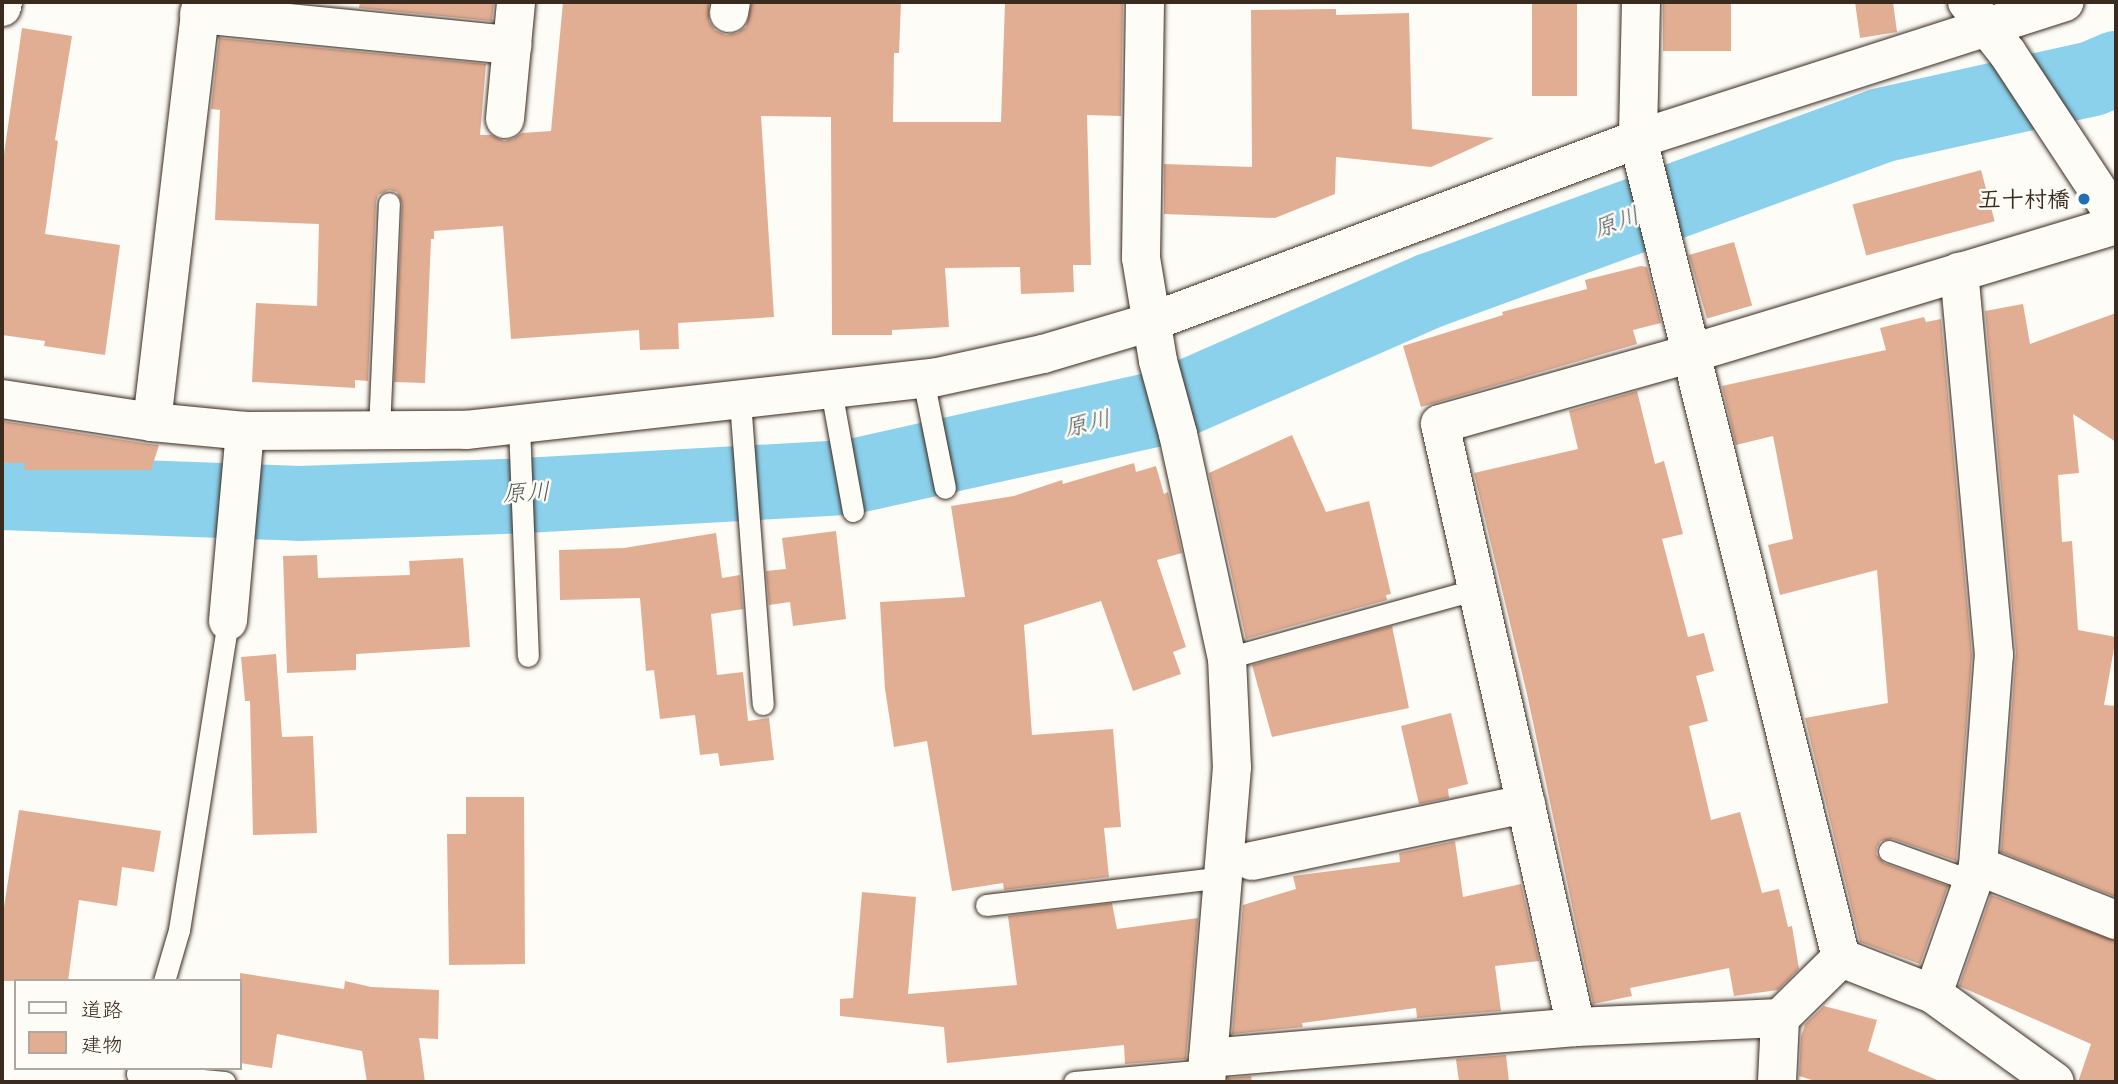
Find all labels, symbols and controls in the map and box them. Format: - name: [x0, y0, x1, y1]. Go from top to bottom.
- place label: 五十村橋: [1978, 185, 2070, 213]
- marker: 五十村橋: [2076, 191, 2092, 207]
- water label: 原川: [1589, 200, 1643, 244]
- water label: 原川: [1060, 404, 1114, 442]
- water label: 原川: [501, 476, 551, 508]
- legend: [14, 979, 242, 1070]
- text: 道路: [81, 997, 123, 1022]
- text: 建物: [81, 1032, 123, 1057]

